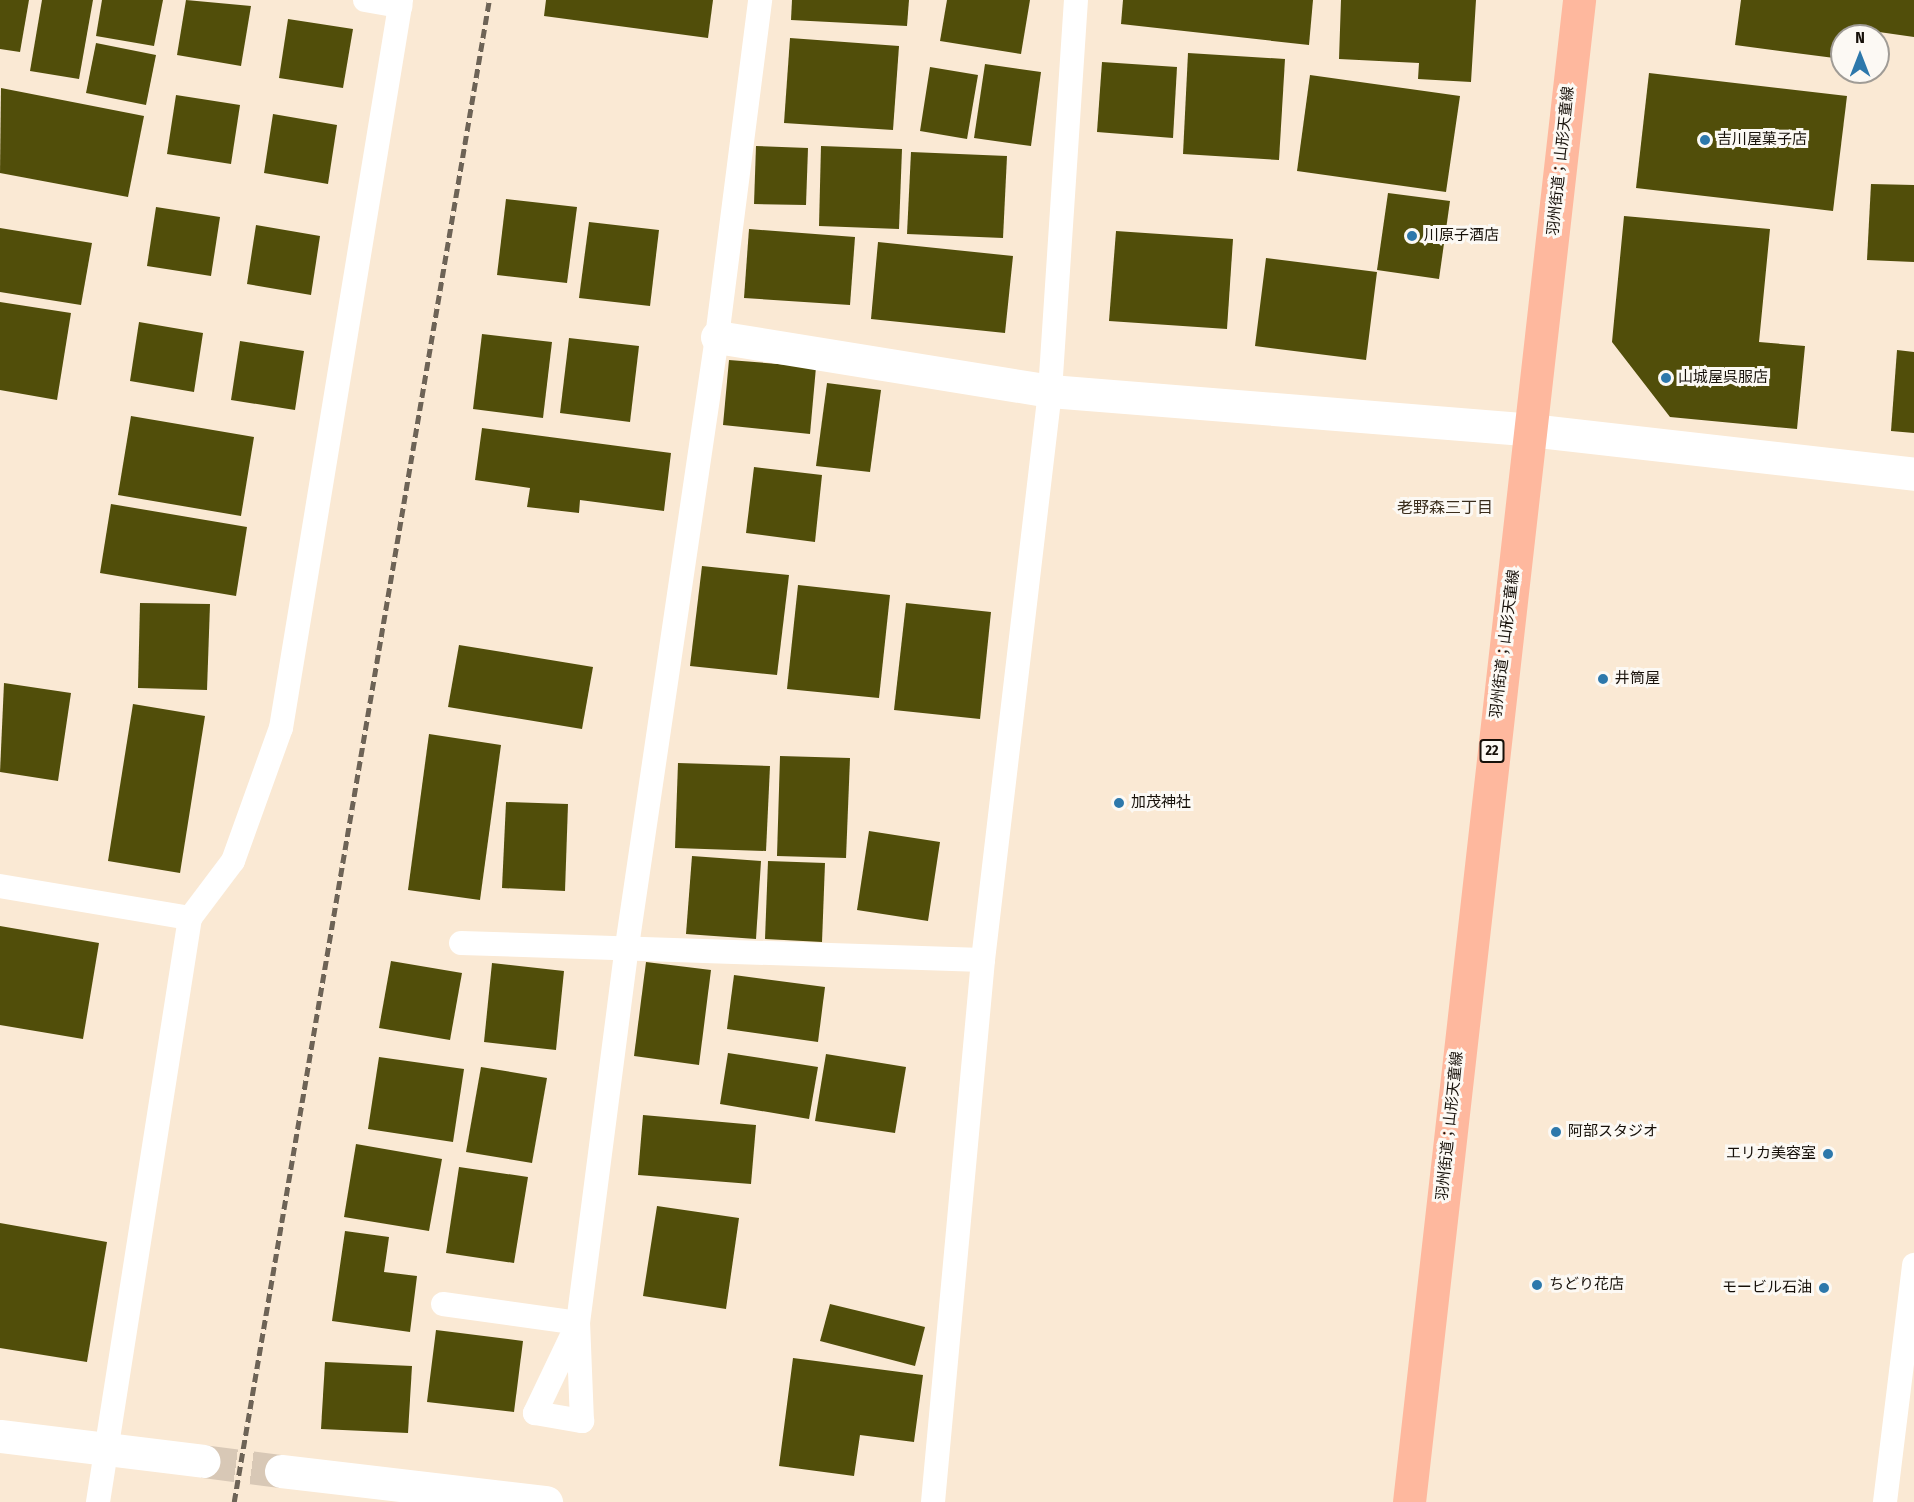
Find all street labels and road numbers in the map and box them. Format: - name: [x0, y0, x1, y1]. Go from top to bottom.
- street label: 羽州街道；山形天童線: [1544, 85, 1578, 237]
- street label: 羽州街道；山形天童線: [1487, 568, 1523, 720]
- road number: 22: [1478, 740, 1506, 762]
- street label: 羽州街道；山形天童線: [1433, 1050, 1467, 1202]

